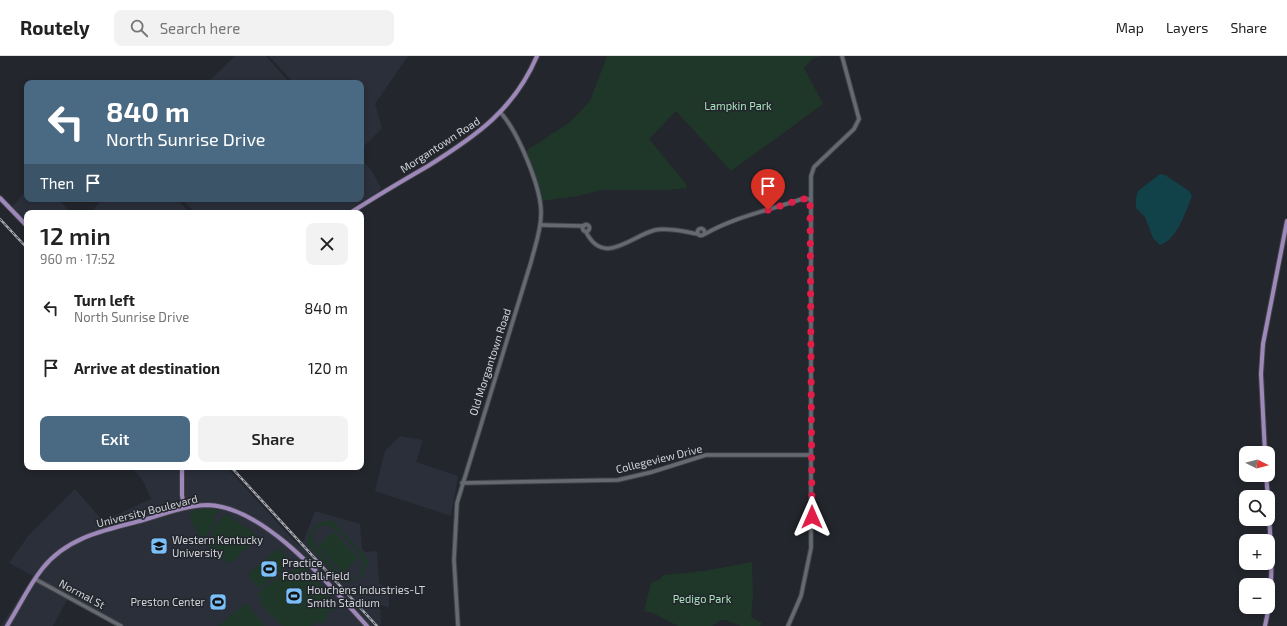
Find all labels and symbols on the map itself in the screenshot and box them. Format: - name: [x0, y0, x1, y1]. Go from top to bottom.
- park label: Lampkin Park: [704, 99, 772, 112]
- street label: Morgantown Road: [397, 114, 482, 175]
- pin: [751, 169, 785, 210]
- street label: Old Morgantown Road: [466, 307, 513, 417]
- street label: Collegeview Drive: [614, 441, 704, 476]
- north arrow: [1239, 446, 1275, 482]
- street label: University Boulevard: [95, 492, 199, 529]
- position arrow: [791, 496, 833, 538]
- place label: Western Kentucky University: [172, 533, 263, 559]
- school or university icon: Western Kentucky University: [149, 536, 169, 556]
- place label: Practice Football Field: [282, 556, 350, 582]
- sports icon: Practice Football Field: [259, 559, 279, 579]
- street label: Normal St: [57, 576, 107, 611]
- place label: Houchens Industries-LT Smith Stadium: [307, 583, 426, 609]
- sports icon: Houchens Industries-LT Smith Stadium: [284, 586, 304, 606]
- sports icon: Preston Center: [208, 592, 228, 612]
- park label: Pedigo Park: [673, 592, 732, 605]
- place label: Preston Center: [130, 595, 206, 608]

